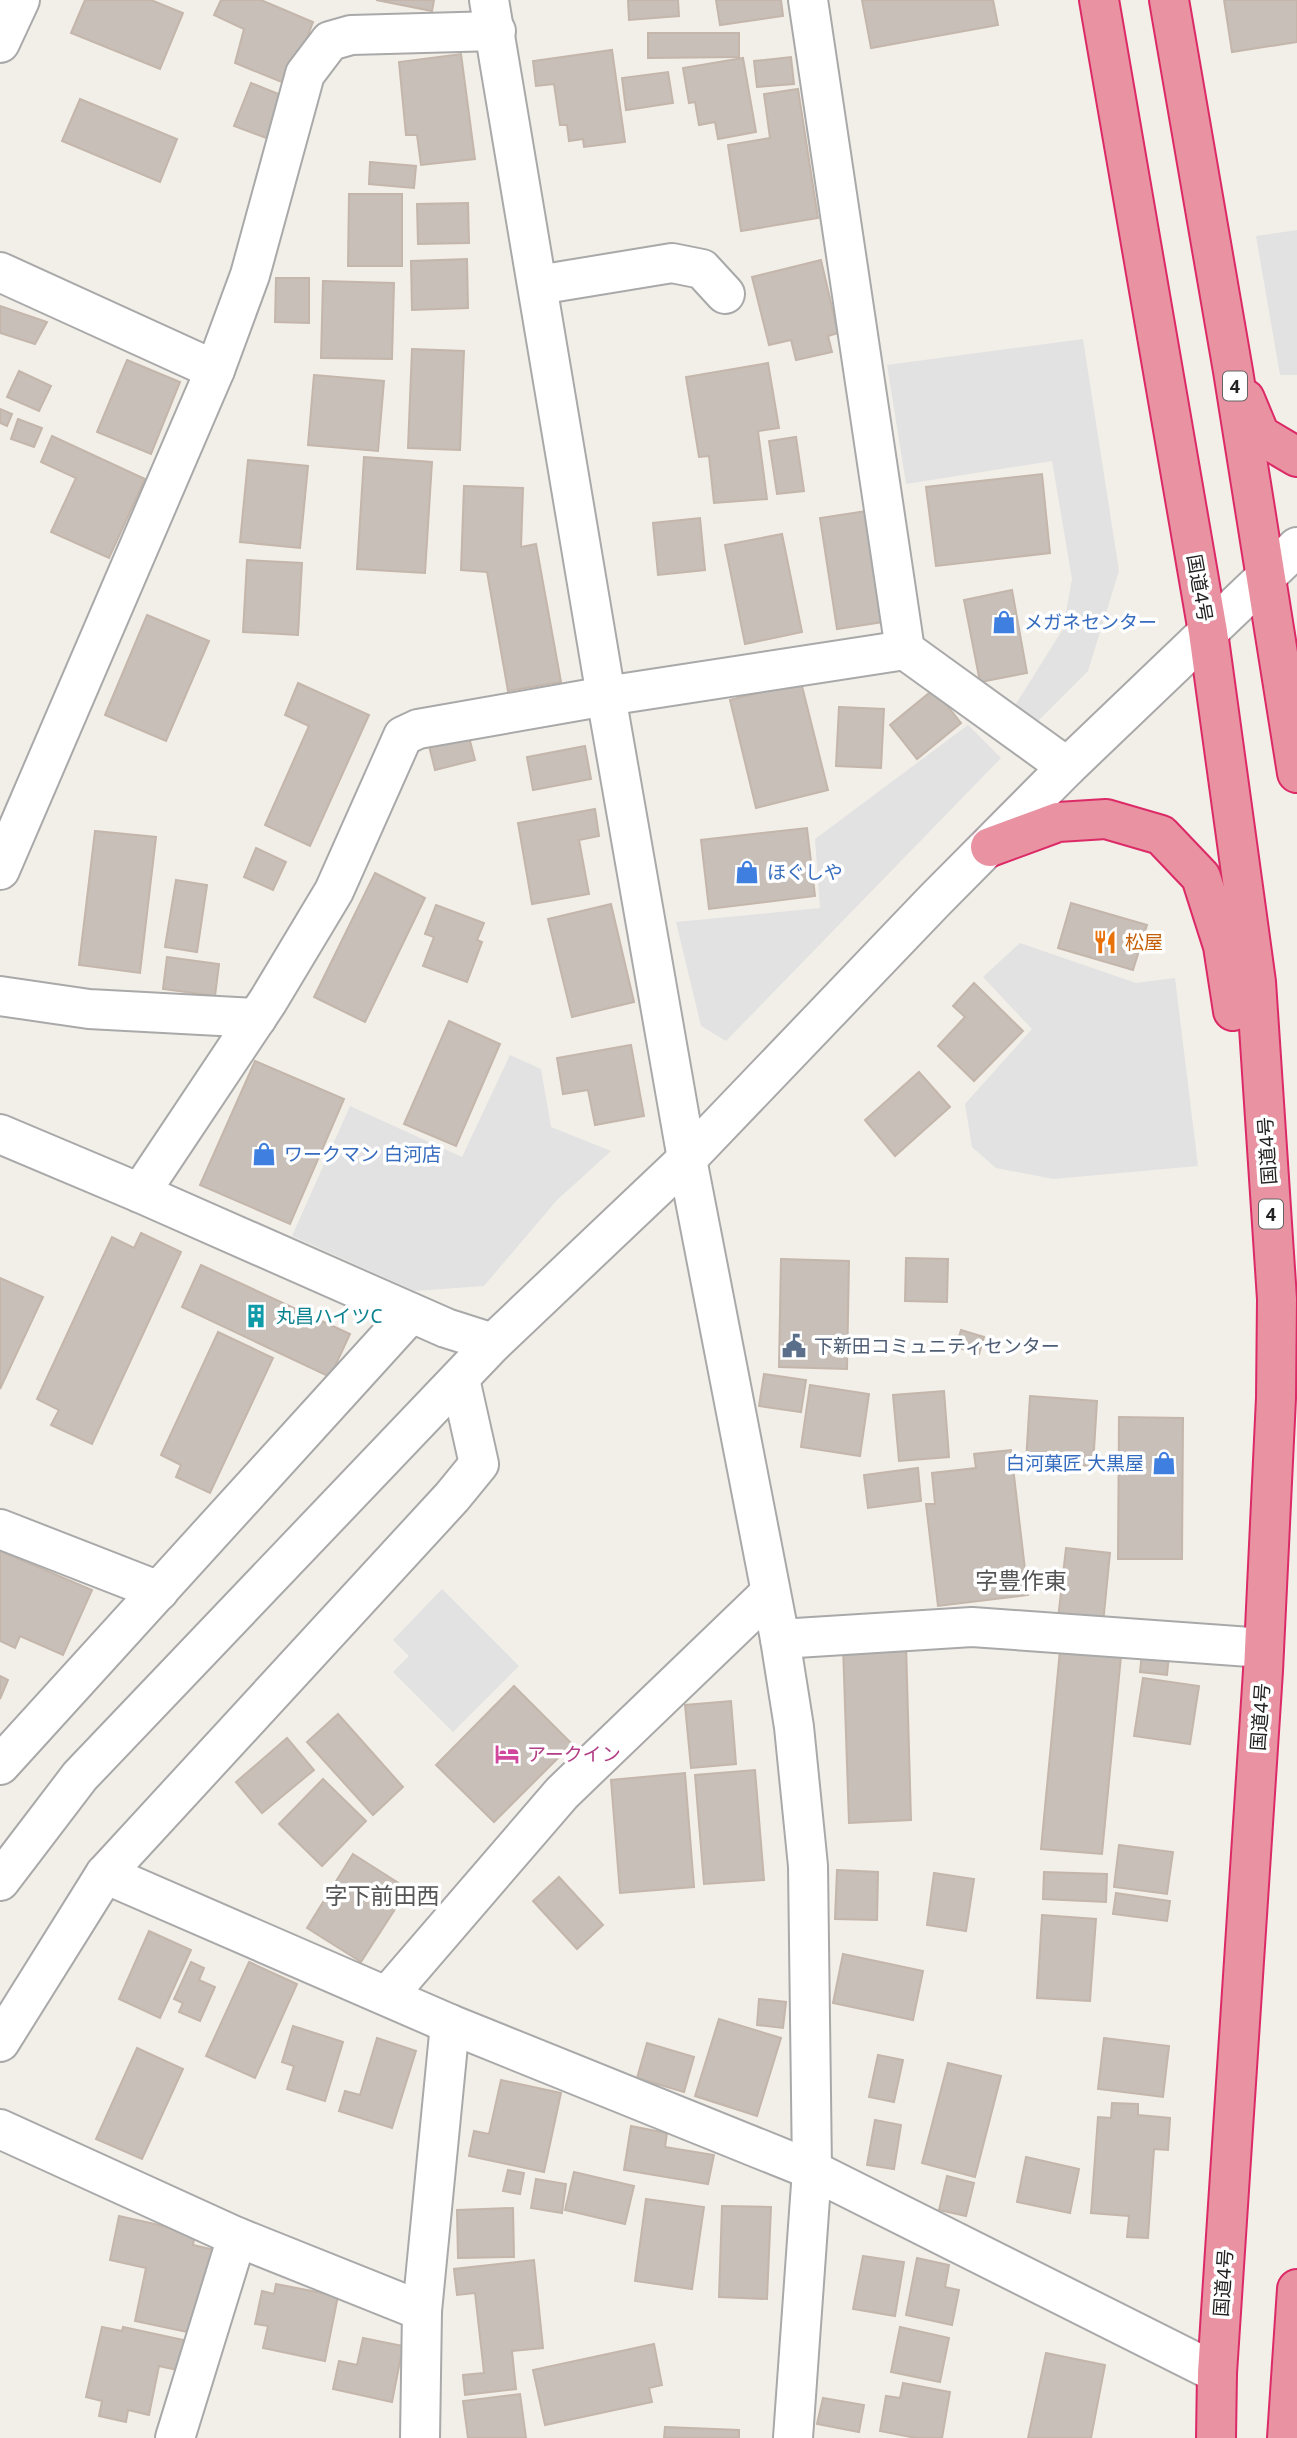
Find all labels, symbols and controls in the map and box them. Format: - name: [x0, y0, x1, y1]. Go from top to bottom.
- road number: 4: [1223, 372, 1247, 400]
- street label: 国道4号: [1181, 552, 1219, 624]
- shop icon: メガネセンター: [990, 608, 1018, 636]
- place label: メガネセンター: [1024, 609, 1157, 635]
- shop icon: ほぐしや: [733, 858, 761, 886]
- place label: ほぐしや: [767, 859, 843, 885]
- restaurant icon: 松屋: [1091, 928, 1119, 956]
- place label: 松屋: [1125, 929, 1163, 955]
- street label: 国道4号: [1252, 1116, 1282, 1186]
- shop icon: ワークマン 白河店: [250, 1140, 278, 1168]
- place label: ワークマン 白河店: [284, 1141, 441, 1167]
- road number: 4: [1259, 1199, 1283, 1228]
- building icon: 丸昌ハイツC: [242, 1302, 270, 1330]
- place label: 丸昌ハイツC: [276, 1303, 383, 1329]
- public building icon: 下新田コミュニティセンター: [780, 1332, 808, 1360]
- place label: 下新田コミュニティセンター: [814, 1333, 1060, 1359]
- shop icon: 白河菓匠 大黒屋: [1150, 1449, 1178, 1477]
- place label: 白河菓匠 大黒屋: [1006, 1450, 1144, 1476]
- district label: 字豊作東: [975, 1564, 1067, 1596]
- street label: 国道4号: [1245, 1682, 1275, 1752]
- hotel icon: アークイン: [493, 1740, 521, 1768]
- place label: アークイン: [527, 1741, 621, 1767]
- district label: 字下前田西: [325, 1879, 440, 1911]
- street label: 国道4号: [1208, 2248, 1238, 2318]

